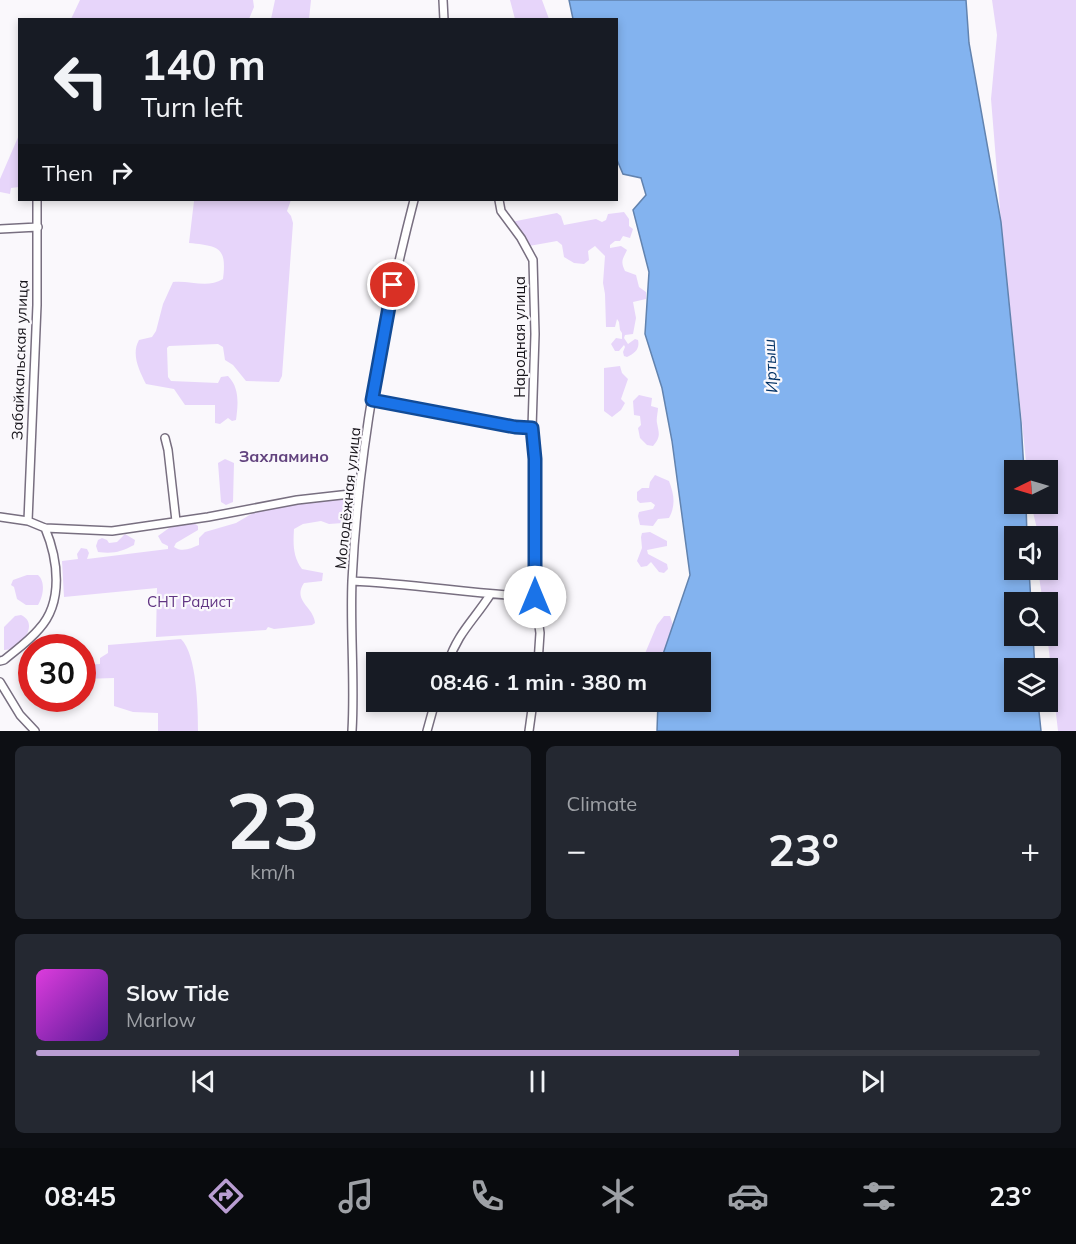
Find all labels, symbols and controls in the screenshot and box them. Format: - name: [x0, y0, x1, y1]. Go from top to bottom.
- text: 140 m: [141, 38, 266, 91]
- icon: left: [42, 42, 120, 120]
- text: Turn left: [141, 90, 243, 124]
- icon: right: [105, 156, 138, 189]
- text: Then: [42, 159, 93, 187]
- pin: [367, 259, 418, 310]
- icon: arrive: [376, 268, 409, 301]
- street label: Народная улица: [510, 276, 529, 398]
- street label: Забайкальская улица: [7, 279, 32, 441]
- water label: Иртыш: [759, 339, 781, 393]
- street label: Молодёжная улица: [331, 426, 364, 570]
- district label: Захламино: [239, 446, 329, 466]
- north arrow: [1004, 460, 1058, 514]
- map controls: [1004, 460, 1058, 712]
- button: sound: [1004, 526, 1058, 580]
- position arrow: [503, 565, 567, 629]
- park label: СНТ Радист: [147, 592, 233, 611]
- button: search: [1004, 592, 1058, 646]
- speed limit sign: 30: [18, 634, 96, 712]
- button: layers: [1004, 658, 1058, 712]
- text: 08:46 · 1 min · 380 m: [430, 668, 647, 696]
- text: 23: [226, 771, 320, 869]
- text: Climate: [567, 791, 637, 816]
- text: 23°: [768, 821, 839, 877]
- text: −: [567, 829, 586, 870]
- text: +: [1020, 829, 1040, 870]
- text: km/h: [250, 859, 295, 884]
- text: Slow Tide: [126, 979, 229, 1007]
- text: Marlow: [126, 1007, 196, 1032]
- icon: previous: [187, 1065, 220, 1098]
- icon: pause: [521, 1065, 554, 1098]
- icon: next: [856, 1065, 889, 1098]
- icon: directions: [205, 1175, 247, 1217]
- icon: music: [335, 1175, 377, 1217]
- icon: phone: [466, 1175, 508, 1217]
- icon: climate: [597, 1175, 639, 1217]
- icon: car: [727, 1175, 769, 1217]
- icon: filters: [858, 1175, 900, 1217]
- text: 08:45: [44, 1179, 116, 1213]
- text: 23°: [989, 1179, 1032, 1213]

